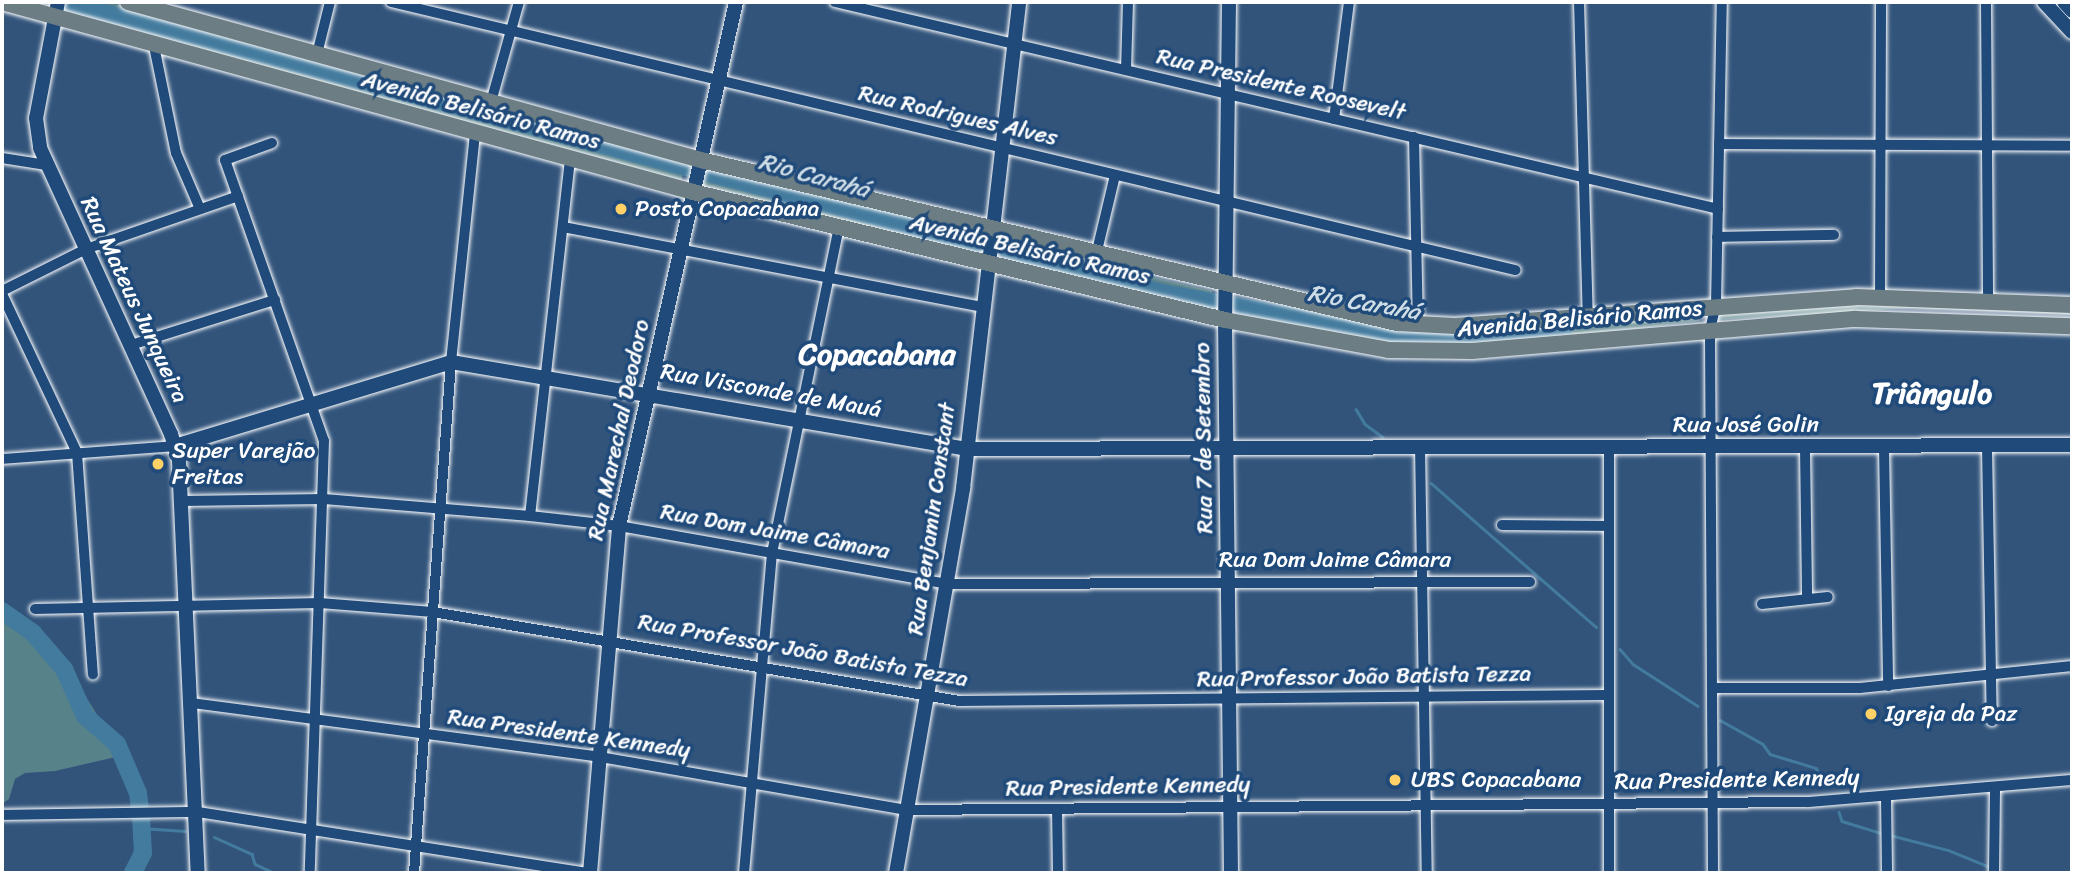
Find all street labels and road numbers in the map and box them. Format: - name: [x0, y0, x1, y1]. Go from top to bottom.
- street label: Rua Presidente Roosevelt: [1152, 43, 1410, 127]
- street label: Avenida Belisário Ramos: [359, 66, 603, 156]
- street label: Rua Rodrigues Alves: [856, 80, 1060, 152]
- street label: Rua Mateus Junqueira: [75, 193, 193, 407]
- street label: Avenida Belisário Ramos: [907, 209, 1153, 291]
- street label: Avenida Belisário Ramos: [1456, 295, 1704, 343]
- street label: Rua Marechal Deodoro: [582, 317, 656, 543]
- street label: Rua 7 de Setembro: [1189, 342, 1219, 534]
- street label: Rua Visconde de Mauá: [659, 358, 883, 424]
- street label: Rua Benjamin Constant: [902, 400, 962, 638]
- street label: Rua José Golin: [1673, 411, 1819, 439]
- street label: Rua Dom Jaime Câmara: [658, 498, 892, 566]
- street label: Rua Dom Jaime Câmara: [1219, 546, 1451, 574]
- street label: Rua Professor João Batista Tezza: [636, 608, 970, 694]
- street label: Rua Professor João Batista Tezza: [1196, 660, 1532, 694]
- street label: Rua Presidente Kennedy: [445, 703, 693, 765]
- street label: Rua Presidente Kennedy: [1614, 764, 1860, 796]
- street label: Rua Presidente Kennedy: [1005, 771, 1251, 803]

